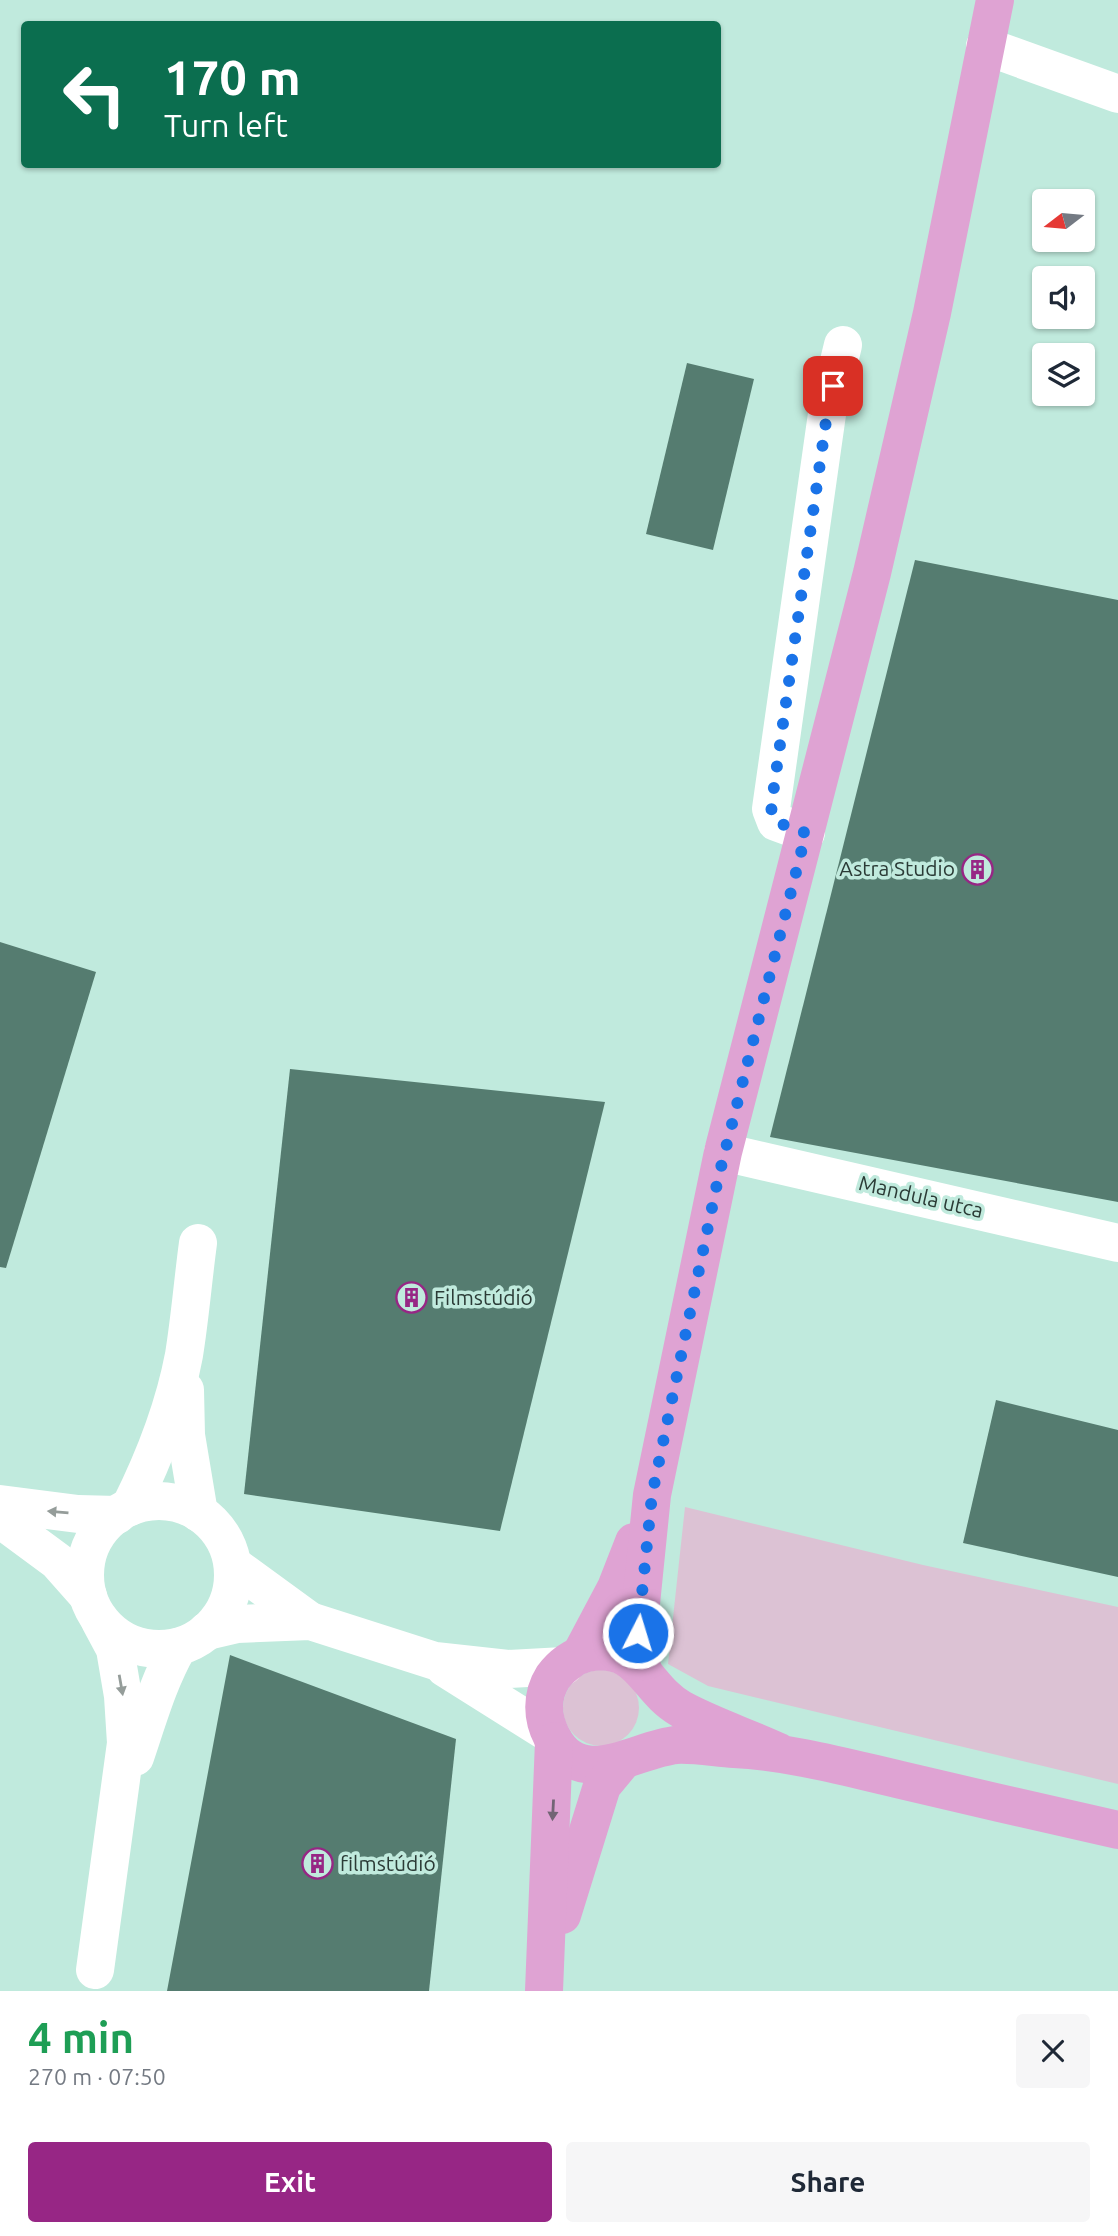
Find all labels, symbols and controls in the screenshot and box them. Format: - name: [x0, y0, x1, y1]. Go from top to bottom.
- icon: left: [49, 49, 140, 140]
- text: 170 m: [164, 49, 301, 104]
- text: Turn left: [164, 107, 288, 143]
- north arrow: [1032, 189, 1096, 252]
- map controls: [1032, 189, 1095, 406]
- button: sound: [1032, 266, 1095, 329]
- button: layers: [1032, 343, 1095, 406]
- pin: [803, 356, 863, 416]
- icon: arrive: [814, 367, 852, 405]
- building icon: Astra Studio: [961, 852, 995, 886]
- place label: Astra Studio: [839, 856, 955, 880]
- street label: Mandula utca: [857, 1170, 986, 1222]
- building icon: Filmstúdió: [394, 1281, 428, 1315]
- place label: Filmstúdió: [434, 1285, 533, 1309]
- one-way arrow: [47, 1506, 69, 1517]
- position arrow: [601, 1596, 675, 1670]
- one-way arrow: [116, 1674, 127, 1696]
- one-way arrow: [547, 1799, 558, 1821]
- building icon: filmstúdió: [300, 1847, 334, 1881]
- place label: filmstúdió: [340, 1851, 436, 1875]
- text: 4 min: [28, 2014, 134, 2061]
- button: close: [1016, 2014, 1090, 2088]
- text: 270 m · 07:50: [28, 2064, 166, 2089]
- button: Exit: [28, 2142, 552, 2222]
- button: Share: [566, 2142, 1090, 2222]

